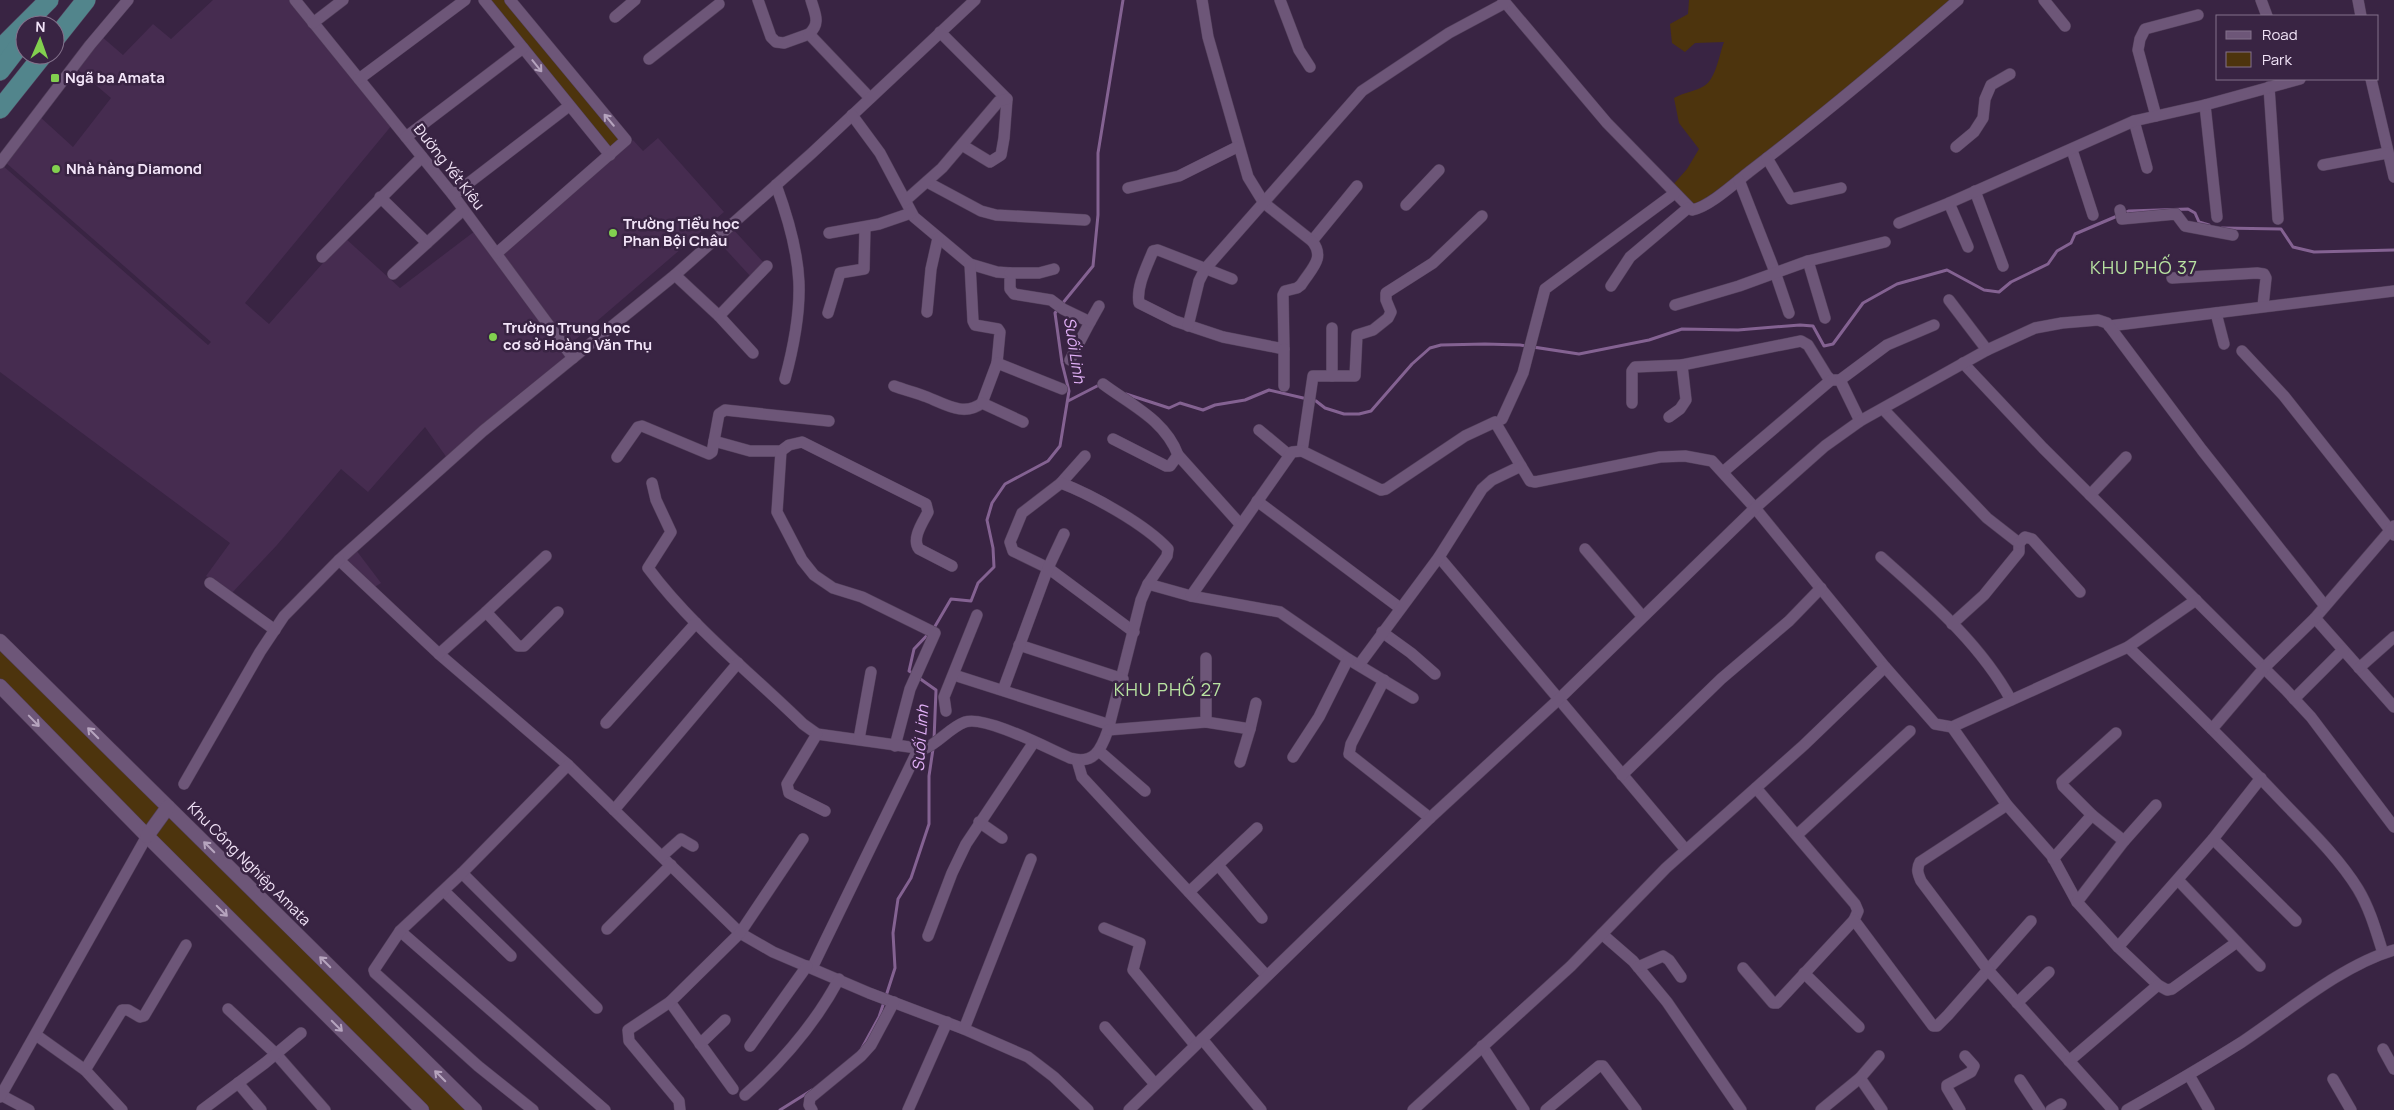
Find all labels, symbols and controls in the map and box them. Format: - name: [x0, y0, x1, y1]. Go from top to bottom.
- north arrow: [15, 15, 65, 65]
- legend: [2216, 15, 2379, 80]
- text: N: [35, 17, 46, 36]
- text: Road: [2262, 24, 2298, 45]
- text: Park: [2262, 49, 2292, 70]
- one-way arrow: [531, 59, 542, 72]
- place label: Ngã ba Amata: [65, 67, 165, 88]
- marker: Ngã ba Amata: [49, 72, 61, 84]
- one-way arrow: [604, 114, 615, 127]
- street label: Đường Yết Kiêu: [409, 119, 490, 214]
- place label: Nhà hàng Diamond: [66, 158, 202, 179]
- marker: Nhà hàng Diamond: [50, 163, 62, 175]
- place label: Trường Tiểu học Phan Bội Châu: [623, 213, 740, 251]
- marker: Trường Tiểu học Phan Bội Châu: [607, 227, 619, 239]
- district label: KHU PHỐ 37: [2090, 254, 2198, 279]
- water label: Suối Linh: [1059, 315, 1091, 385]
- place label: Trường Trung học cơ sở Hoàng Văn Thụ: [503, 317, 652, 355]
- marker: Trường Trung học cơ sở Hoàng Văn Thụ: [487, 331, 499, 343]
- district label: KHU PHỐ 27: [1114, 676, 1222, 701]
- water label: Suối Linh: [907, 703, 933, 772]
- one-way arrow: [28, 715, 40, 727]
- one-way arrow: [87, 727, 99, 739]
- street label: Khu Công Nghiệp Amata: [183, 797, 316, 930]
- one-way arrow: [203, 841, 215, 854]
- one-way arrow: [216, 905, 228, 917]
- one-way arrow: [319, 956, 331, 968]
- one-way arrow: [331, 1019, 343, 1031]
- one-way arrow: [434, 1070, 446, 1082]

